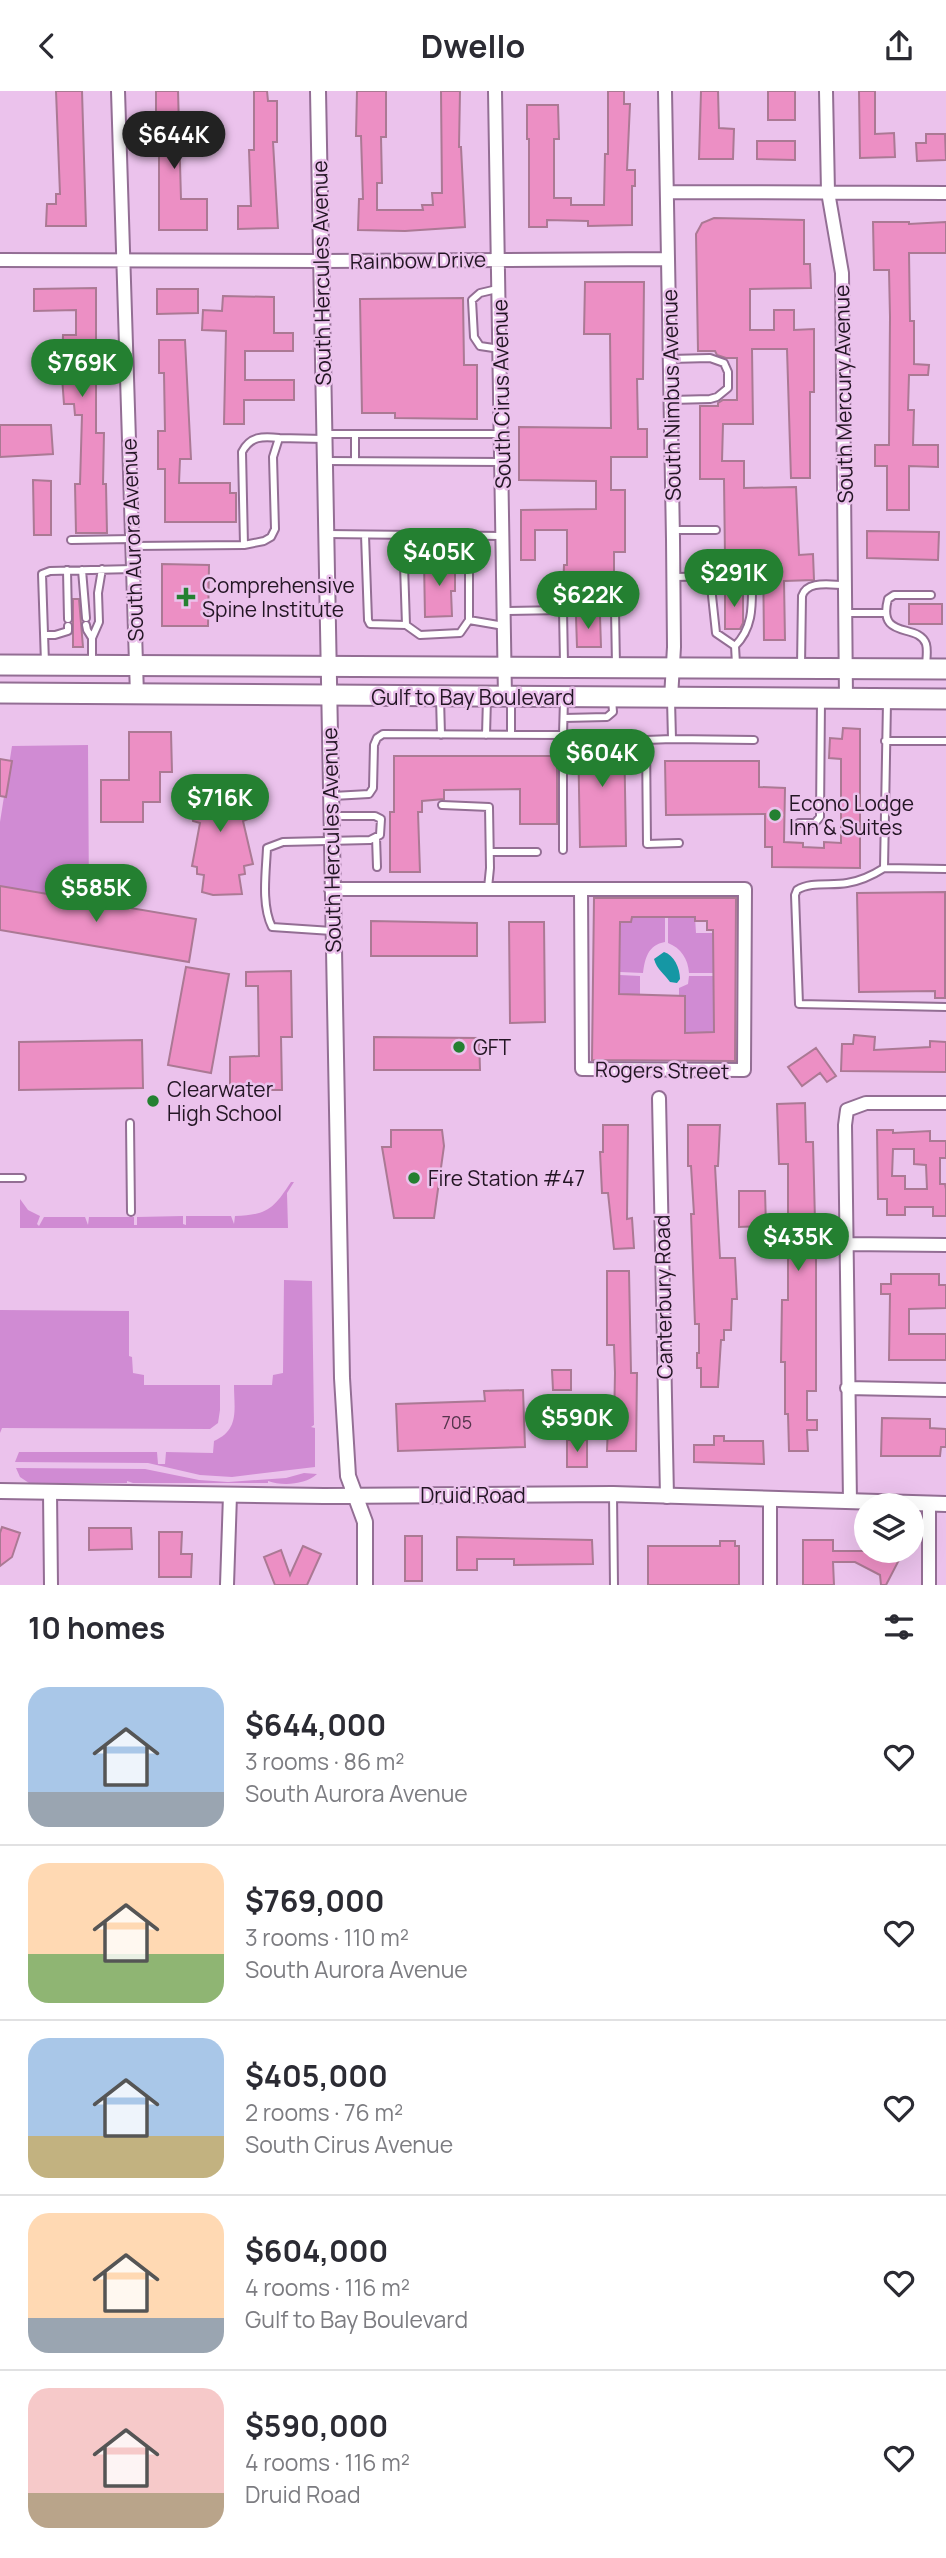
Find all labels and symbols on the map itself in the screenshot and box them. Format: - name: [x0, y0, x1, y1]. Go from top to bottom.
- pin: $644K: [125, 111, 223, 171]
- street label: South Hercules Avenue: [305, 160, 337, 386]
- street label: Rainbow Drive: [350, 245, 486, 275]
- street label: South Mercury Avenue: [827, 284, 859, 504]
- street label: South Nimbus Avenue: [655, 289, 687, 501]
- street label: South Cirus Avenue: [485, 299, 517, 489]
- pin: $769K: [33, 339, 131, 399]
- street label: South Aurora Avenue: [114, 438, 150, 642]
- pin: $405K: [390, 529, 488, 588]
- pin: $291K: [685, 549, 783, 609]
- place label: Comprehensive Spine Institute: [202, 571, 355, 623]
- pin: $622K: [539, 571, 637, 631]
- marker: Comprehensive Spine Institute: [176, 587, 196, 607]
- street label: Gulf to Bay Boulevard: [371, 683, 575, 711]
- street label: South Hercules Avenue: [315, 727, 347, 953]
- pin: $604K: [553, 729, 651, 789]
- pin: $716K: [171, 775, 269, 834]
- place label: Econo Lodge Inn & Suites: [789, 789, 914, 841]
- marker: Econo Lodge Inn & Suites: [767, 807, 783, 823]
- pin: $585K: [47, 865, 145, 924]
- place label: GFT: [473, 1033, 511, 1061]
- marker: GFT: [451, 1039, 467, 1055]
- street label: Rogers Street: [595, 1055, 729, 1085]
- place label: Clearwater High School: [167, 1075, 282, 1127]
- marker: Clearwater High School: [145, 1093, 161, 1109]
- place label: Fire Station #47: [428, 1164, 585, 1192]
- marker: Fire Station #47: [406, 1170, 422, 1186]
- pin: $435K: [749, 1213, 847, 1273]
- street label: Canterbury Road: [648, 1215, 678, 1379]
- pin: $590K: [528, 1395, 626, 1454]
- house number: 705: [442, 1410, 472, 1434]
- street label: Druid Road: [420, 1481, 526, 1509]

